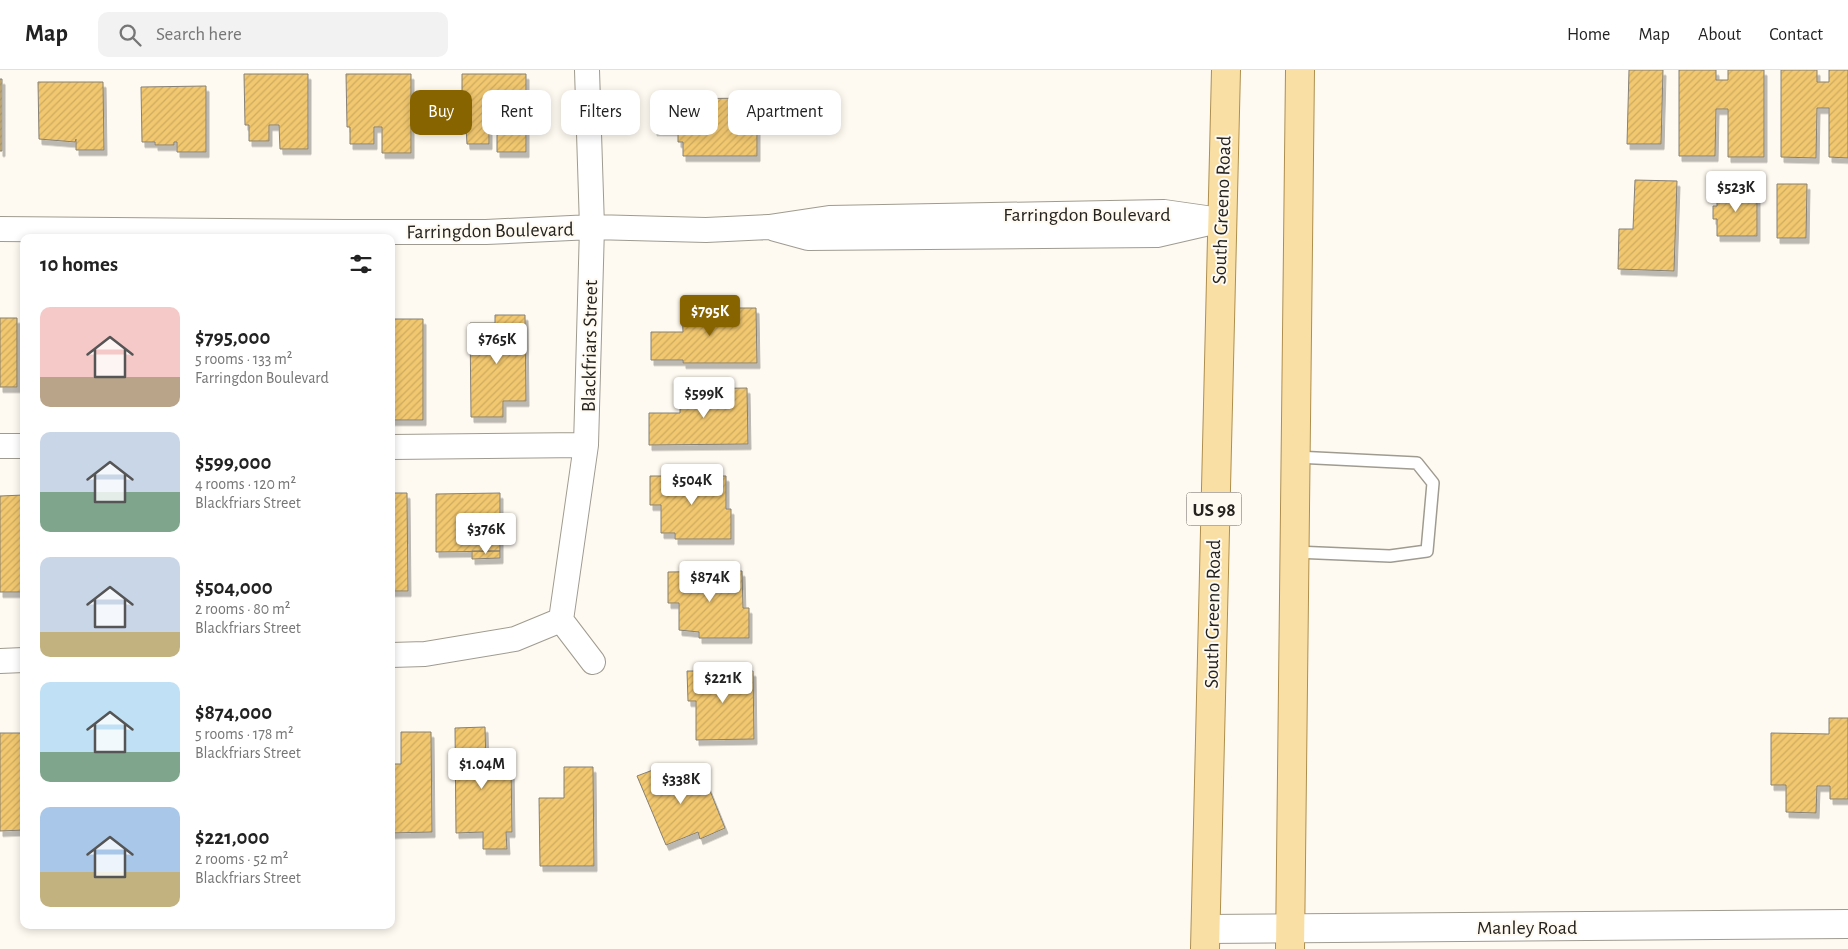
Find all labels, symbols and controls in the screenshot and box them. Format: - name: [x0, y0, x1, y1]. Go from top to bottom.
- search box: [98, 12, 448, 57]
- icon: search: [116, 21, 144, 49]
- text: Map: [25, 22, 68, 46]
- text: Search here: [156, 25, 242, 44]
- text: Home: [1567, 26, 1610, 44]
- text: Map: [1638, 26, 1670, 44]
- text: About: [1698, 26, 1741, 44]
- text: Contact: [1769, 26, 1823, 44]
- chip: Buy: [410, 90, 472, 135]
- chip: Rent: [482, 90, 551, 135]
- chip: Filters: [561, 90, 640, 135]
- chip: New: [650, 90, 718, 135]
- chip: Apartment: [728, 90, 841, 135]
- street label: South Greeno Road: [1209, 135, 1235, 285]
- pin: $523K: [1701, 170, 1771, 213]
- text: $523K: [1717, 179, 1755, 195]
- street label: Farringdon Boulevard: [1003, 205, 1171, 225]
- street label: Farringdon Boulevard: [406, 220, 574, 242]
- icon: filters: [347, 250, 375, 278]
- text: 10 homes: [40, 254, 118, 275]
- street label: Blackfriars Street: [579, 279, 601, 412]
- pin: $795K: [675, 294, 745, 337]
- text: $795K: [691, 303, 729, 319]
- pin: $765K: [462, 322, 532, 365]
- icon: home: [80, 327, 140, 387]
- text: $795,000: [195, 327, 270, 348]
- text: $765K: [478, 331, 516, 347]
- text: 5 rooms · 133 m²: [195, 351, 292, 367]
- text: Farringdon Boulevard: [195, 370, 329, 386]
- pin: $599K: [669, 376, 739, 419]
- text: $599K: [685, 385, 723, 401]
- icon: home: [80, 452, 140, 512]
- text: $599,000: [195, 452, 271, 473]
- pin: $504K: [657, 464, 727, 506]
- text: $504K: [672, 472, 712, 488]
- text: 4 rooms · 120 m²: [195, 476, 296, 492]
- road number: US 98: [1186, 492, 1242, 526]
- text: Blackfriars Street: [195, 495, 301, 511]
- pin: $376K: [451, 512, 521, 555]
- text: $376K: [467, 521, 505, 537]
- street label: South Greeno Road: [1202, 539, 1224, 689]
- pin: $874K: [675, 560, 745, 603]
- text: $874K: [690, 569, 730, 585]
- icon: home: [80, 577, 140, 637]
- text: $504,000: [195, 577, 273, 598]
- text: 2 rooms · 80 m²: [195, 601, 290, 617]
- text: Blackfriars Street: [195, 620, 301, 636]
- pin: $221K: [688, 662, 758, 704]
- text: $221K: [704, 670, 742, 686]
- icon: home: [80, 702, 140, 762]
- text: $874,000: [195, 702, 272, 723]
- text: 5 rooms · 178 m²: [195, 726, 293, 742]
- text: Blackfriars Street: [195, 745, 301, 761]
- pin: $1.04M: [441, 748, 523, 790]
- text: $1.04M: [459, 756, 505, 772]
- pin: $338K: [646, 762, 716, 805]
- text: $338K: [662, 771, 700, 787]
- icon: home: [80, 827, 140, 887]
- text: $221,000: [195, 827, 269, 848]
- text: 2 rooms · 52 m²: [195, 851, 288, 867]
- text: Blackfriars Street: [195, 870, 301, 886]
- street label: Manley Road: [1477, 918, 1577, 938]

